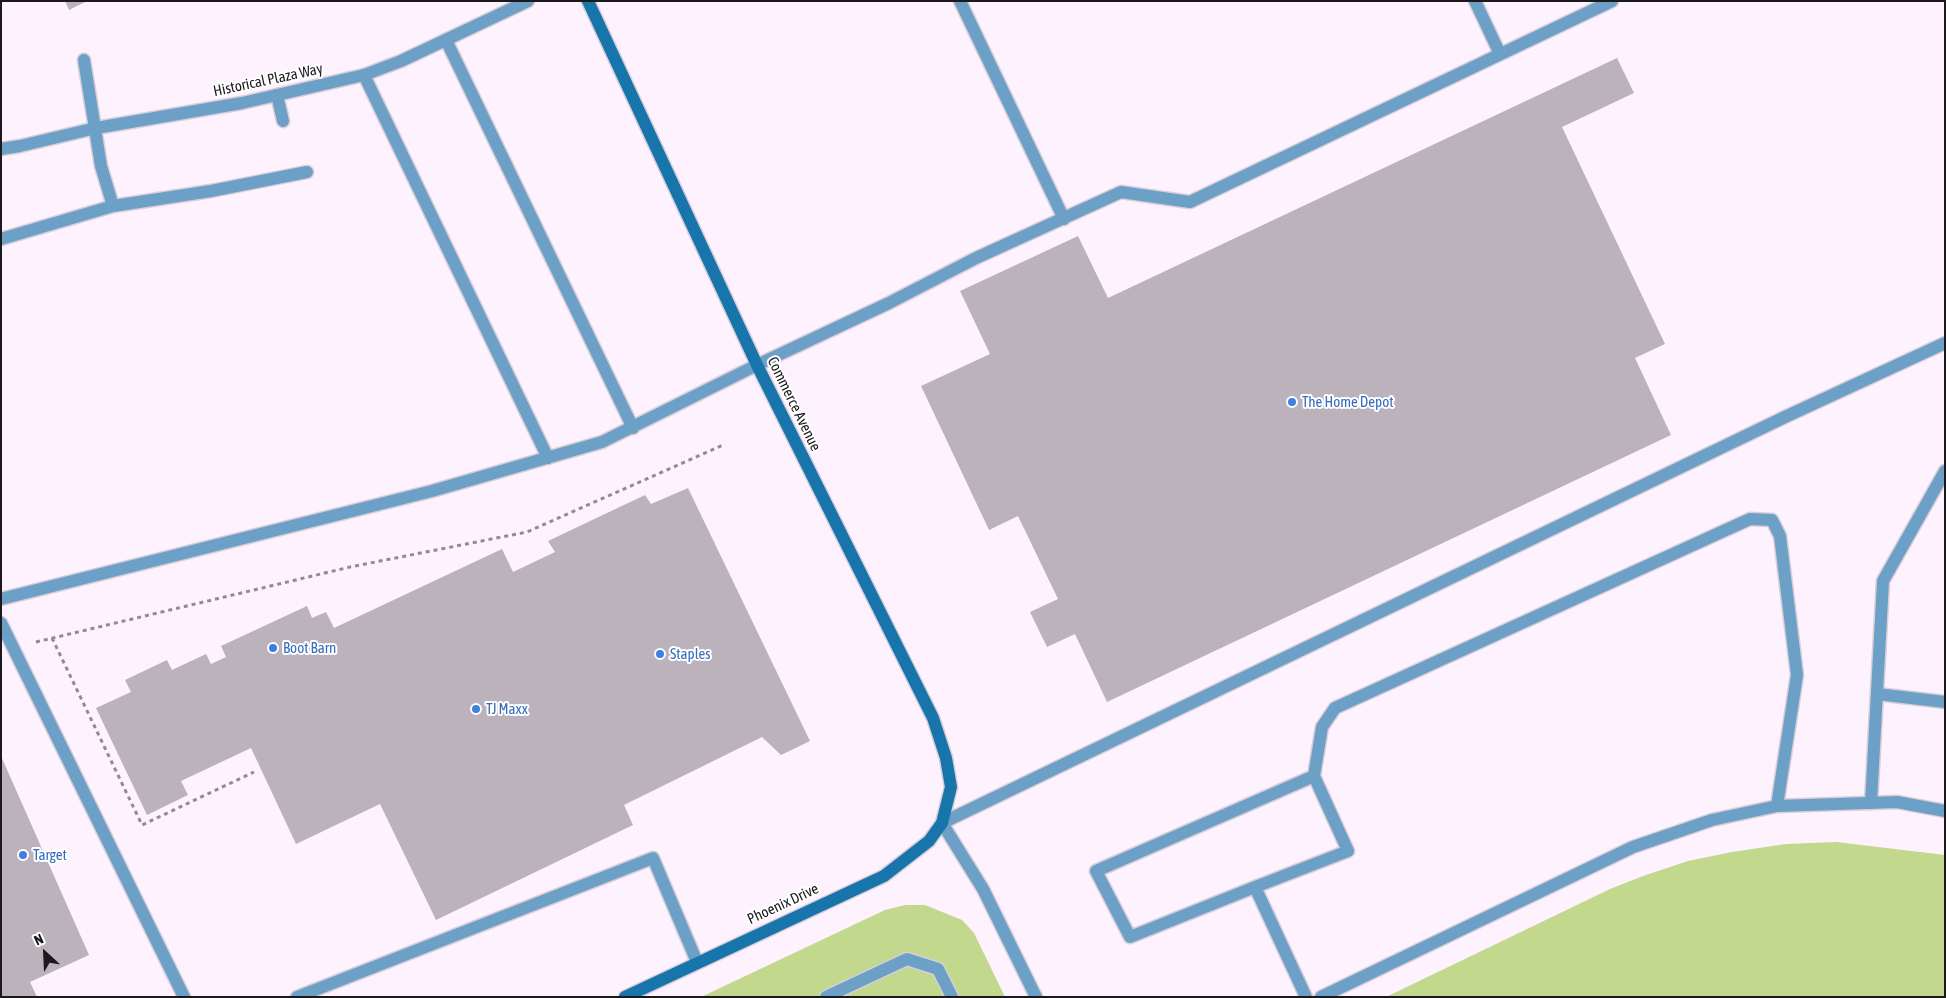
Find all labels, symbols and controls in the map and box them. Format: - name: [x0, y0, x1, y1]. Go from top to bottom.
- street label: Historical Plaza Way: [212, 60, 324, 100]
- street label: Commerce Avenue: [763, 354, 825, 454]
- place label: The Home Depot: [1302, 393, 1394, 411]
- marker: The Home Depot: [1286, 396, 1298, 408]
- place label: Boot Barn: [283, 639, 336, 657]
- marker: Boot Barn: [267, 642, 279, 654]
- place label: Staples: [670, 645, 711, 663]
- marker: Staples: [654, 648, 666, 660]
- place label: TJ Maxx: [486, 700, 528, 718]
- marker: TJ Maxx: [470, 703, 482, 715]
- place label: Target: [33, 846, 67, 864]
- marker: Target: [17, 849, 29, 861]
- street label: Phoenix Drive: [745, 880, 821, 928]
- north arrow: [20, 928, 70, 978]
- text: N: [32, 930, 46, 948]

